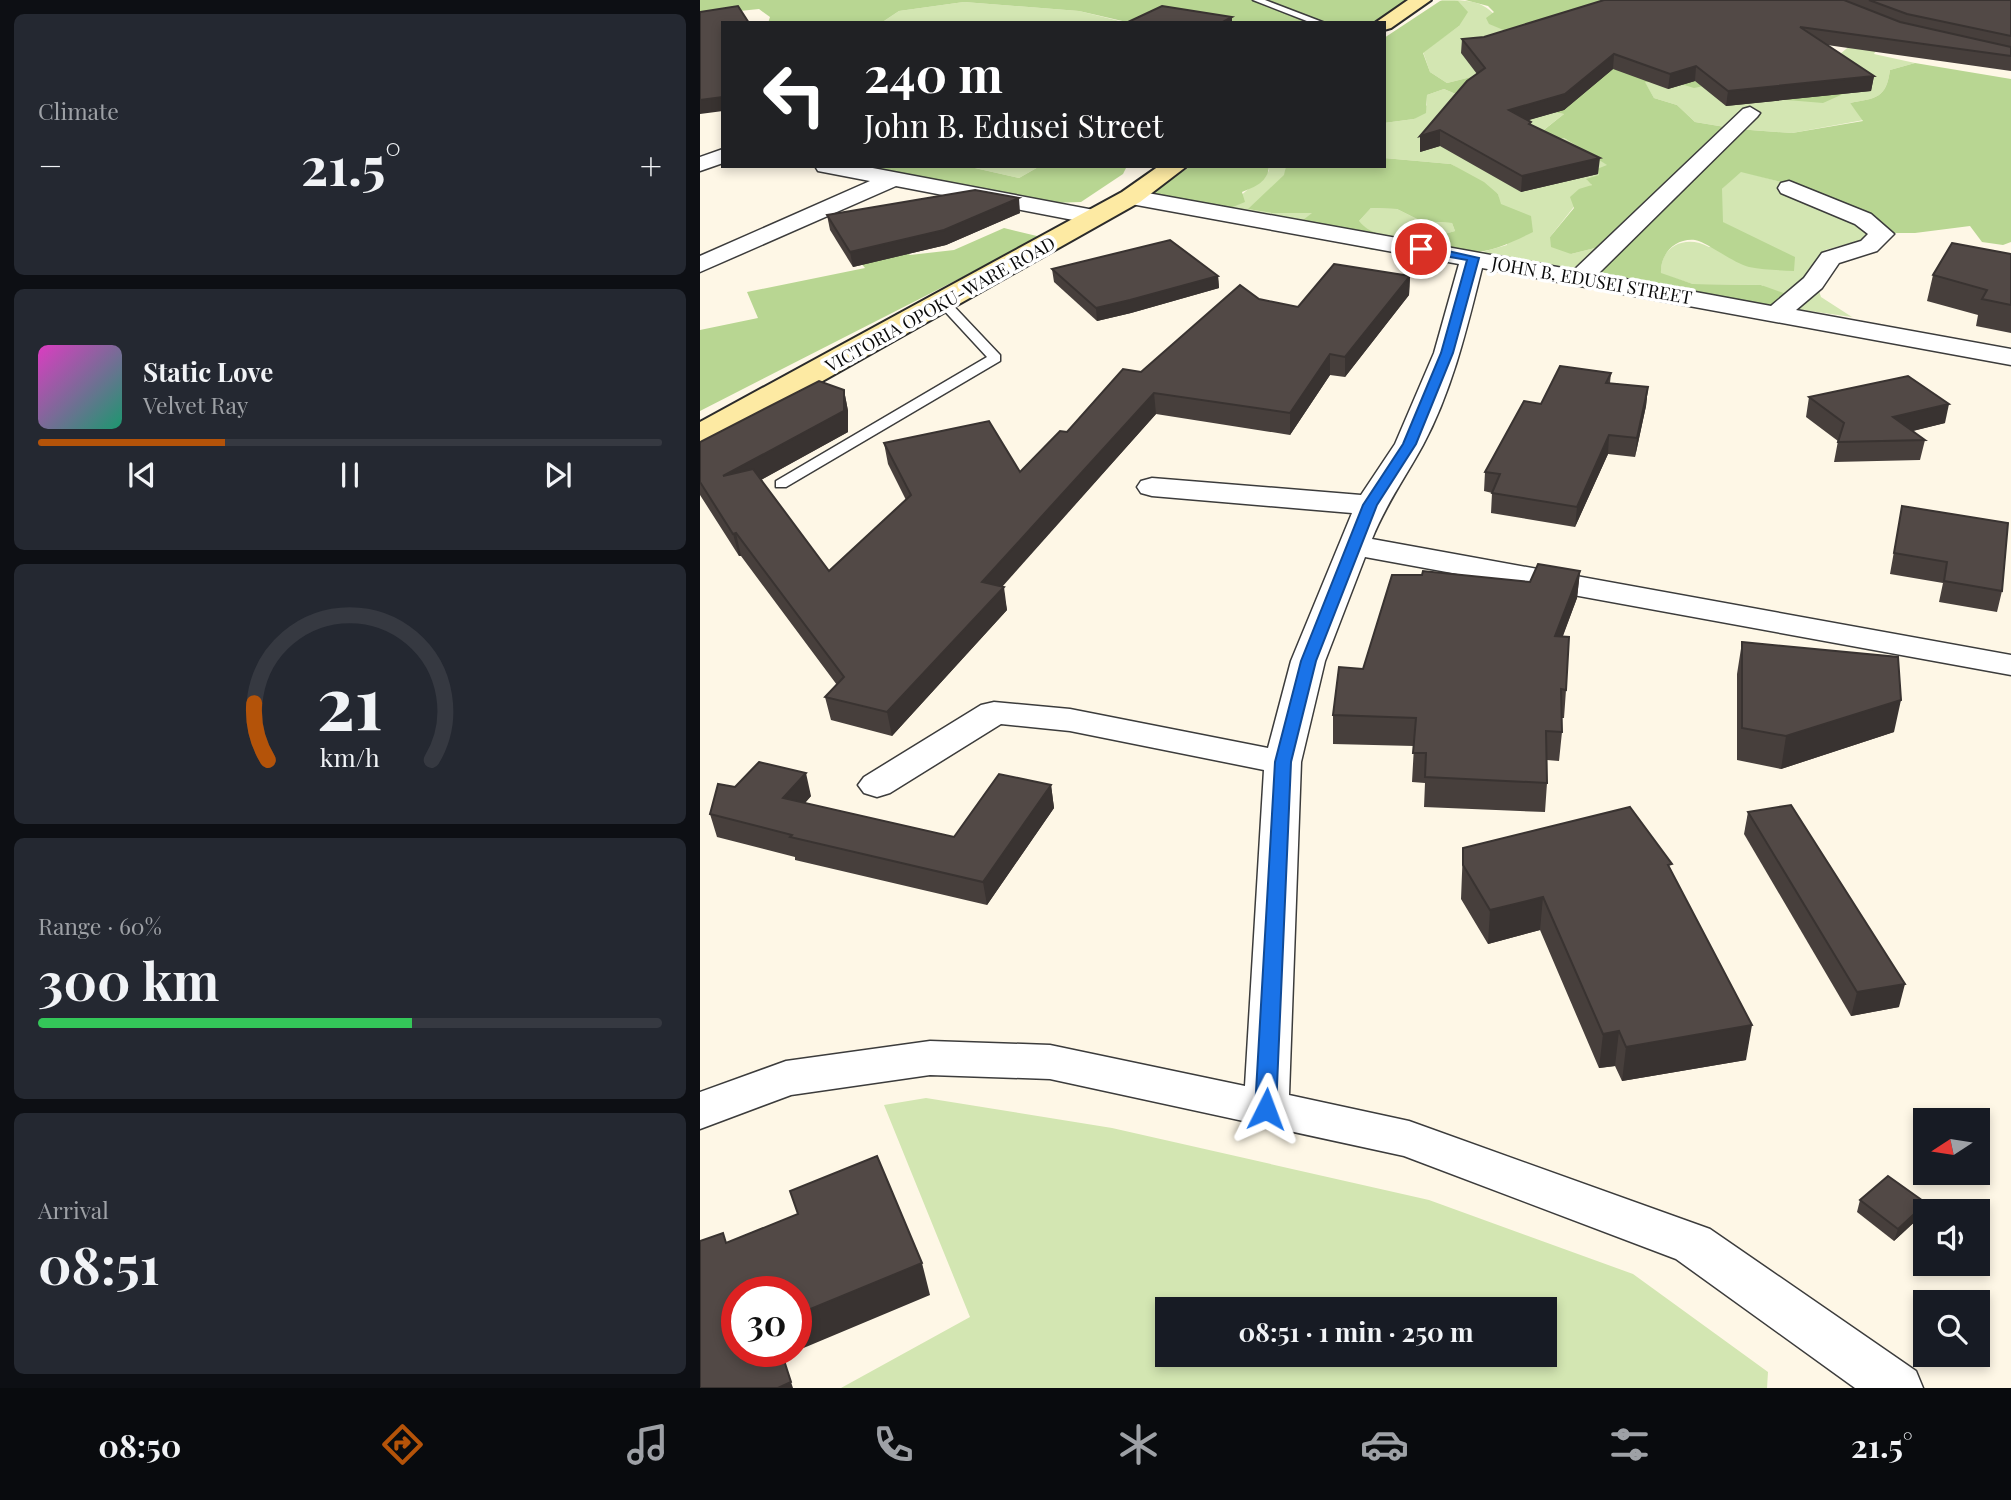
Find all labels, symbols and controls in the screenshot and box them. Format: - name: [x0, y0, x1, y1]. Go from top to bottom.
- text: 240 m: [864, 40, 1003, 105]
- icon: left: [749, 49, 840, 140]
- text: Climate: [38, 95, 119, 126]
- text: John B. Edusei Street: [864, 103, 1163, 146]
- text: 21.5°: [301, 130, 401, 199]
- text: −: [38, 139, 63, 190]
- text: +: [640, 139, 662, 190]
- pin: [1391, 219, 1451, 279]
- icon: arrive: [1402, 230, 1440, 268]
- street label: VICTORIA OPOKU-WARE ROAD: [820, 231, 1059, 378]
- street label: JOHN B. EDUSEI STREET: [1489, 250, 1694, 309]
- text: Static Love: [143, 354, 273, 389]
- text: Velvet Ray: [143, 389, 248, 420]
- icon: previous: [123, 456, 161, 494]
- icon: pause: [331, 456, 369, 494]
- icon: next: [539, 456, 577, 494]
- text: 21: [317, 651, 383, 748]
- text: km/h: [320, 740, 380, 773]
- text: Range · 60%: [38, 910, 162, 941]
- text: 300 km: [38, 945, 219, 1014]
- position arrow: [1229, 1072, 1303, 1146]
- north arrow: [1913, 1108, 1990, 1185]
- map controls: [1913, 1108, 1990, 1367]
- text: Arrival: [38, 1194, 109, 1225]
- button: sound: [1913, 1199, 1990, 1276]
- text: 08:51: [38, 1229, 160, 1298]
- speed limit sign: 30: [721, 1276, 812, 1367]
- button: search: [1913, 1290, 1990, 1367]
- text: 08:51 · 1 min · 250 m: [1239, 1314, 1473, 1349]
- icon: directions: [378, 1420, 427, 1469]
- icon: music: [623, 1420, 672, 1469]
- icon: phone: [869, 1420, 918, 1469]
- icon: climate: [1114, 1420, 1163, 1469]
- icon: car: [1360, 1420, 1409, 1469]
- icon: filters: [1605, 1420, 1654, 1469]
- text: 08:50: [98, 1423, 181, 1466]
- text: 21.5°: [1851, 1423, 1913, 1466]

